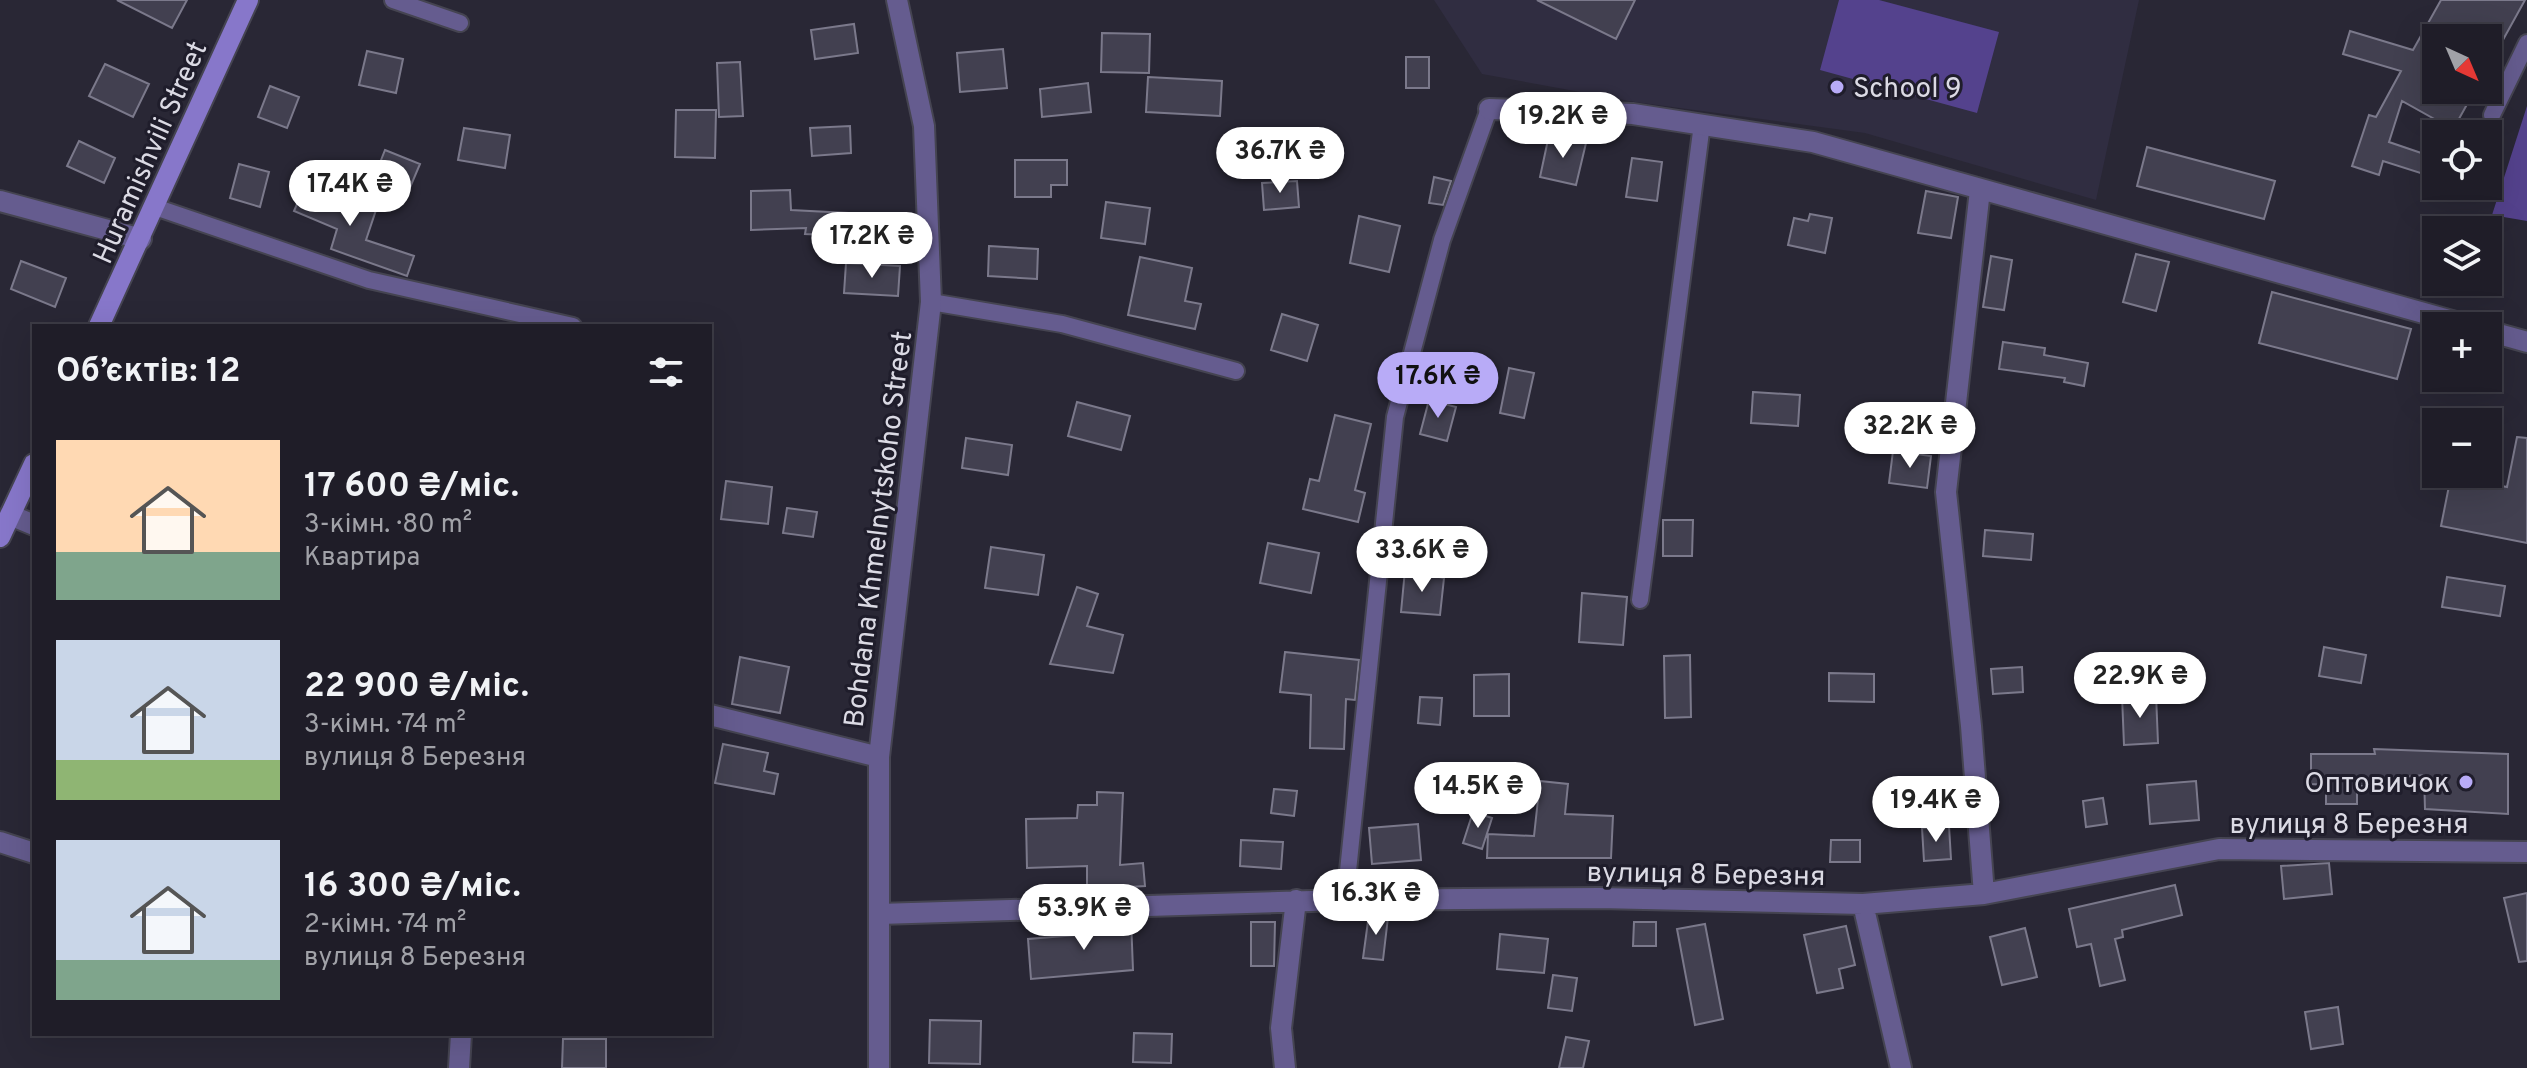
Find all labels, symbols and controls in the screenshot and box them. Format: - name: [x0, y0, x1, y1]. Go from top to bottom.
- north arrow: [2422, 24, 2502, 104]
- map controls: [2422, 24, 2502, 488]
- street label: Huramishvili Street: [86, 36, 217, 270]
- place label: School 9: [1853, 72, 1962, 108]
- marker: School 9: [1828, 78, 1846, 96]
- pin: 19.2K ₴: [1489, 92, 1637, 160]
- text: 19.2K ₴: [1518, 101, 1608, 134]
- button: locate: [2422, 120, 2502, 200]
- pin: 36.7K ₴: [1206, 127, 1354, 195]
- text: 36.7K ₴: [1234, 136, 1326, 169]
- pin: 17.4K ₴: [276, 160, 424, 228]
- text: 17.4K ₴: [307, 169, 393, 202]
- pin: 17.2K ₴: [798, 212, 946, 280]
- button: layers: [2422, 216, 2502, 296]
- text: 17.2K ₴: [829, 221, 915, 254]
- button: +: [2422, 312, 2502, 392]
- street label: Bohdana Khmelnytskoho Street: [838, 329, 922, 730]
- icon: filters: [644, 350, 688, 394]
- text: Об’єктів: 12: [56, 351, 240, 394]
- pin: 17.6K ₴: [1364, 352, 1512, 420]
- text: 17.6K ₴: [1395, 361, 1481, 394]
- pin: 32.2K ₴: [1836, 402, 1984, 470]
- button: −: [2422, 408, 2502, 488]
- text: 32.2K ₴: [1862, 411, 1958, 444]
- text: 17 600 ₴/міс.: [304, 466, 519, 509]
- icon: home: [120, 472, 216, 568]
- text: 3-кімн. · 80 m²: [304, 509, 472, 542]
- pin: 33.6K ₴: [1348, 526, 1496, 594]
- text: 33.6K ₴: [1375, 535, 1469, 568]
- text: Квартира: [304, 542, 420, 575]
- pin: 22.9K ₴: [2066, 652, 2214, 720]
- text: 22.9K ₴: [2092, 661, 2188, 694]
- text: 22 900 ₴/міс.: [304, 666, 529, 709]
- icon: home: [120, 672, 216, 768]
- text: 3-кімн. · 74 m²: [304, 709, 466, 742]
- text: вулиця 8 Березня: [304, 742, 526, 775]
- pin: 14.5K ₴: [1404, 762, 1552, 830]
- place label: Оптовичок: [2304, 767, 2450, 803]
- text: 14.5K ₴: [1432, 771, 1524, 804]
- marker: Оптовичок: [2457, 773, 2475, 791]
- pin: 19.4K ₴: [1862, 776, 2010, 844]
- text: 19.4K ₴: [1890, 785, 1982, 818]
- street label: вулиця 8 Березня: [2230, 808, 2468, 844]
- street label: вулиця 8 Березня: [1586, 856, 1826, 896]
- text: 16 300 ₴/міс.: [304, 866, 521, 909]
- pin: 16.3K ₴: [1302, 869, 1450, 937]
- icon: home: [120, 872, 216, 968]
- text: 16.3K ₴: [1331, 878, 1421, 911]
- pin: 53.9K ₴: [1010, 884, 1158, 952]
- text: 53.9K ₴: [1036, 893, 1132, 926]
- text: 2-кімн. · 74 m²: [304, 909, 466, 942]
- text: вулиця 8 Березня: [304, 942, 526, 975]

